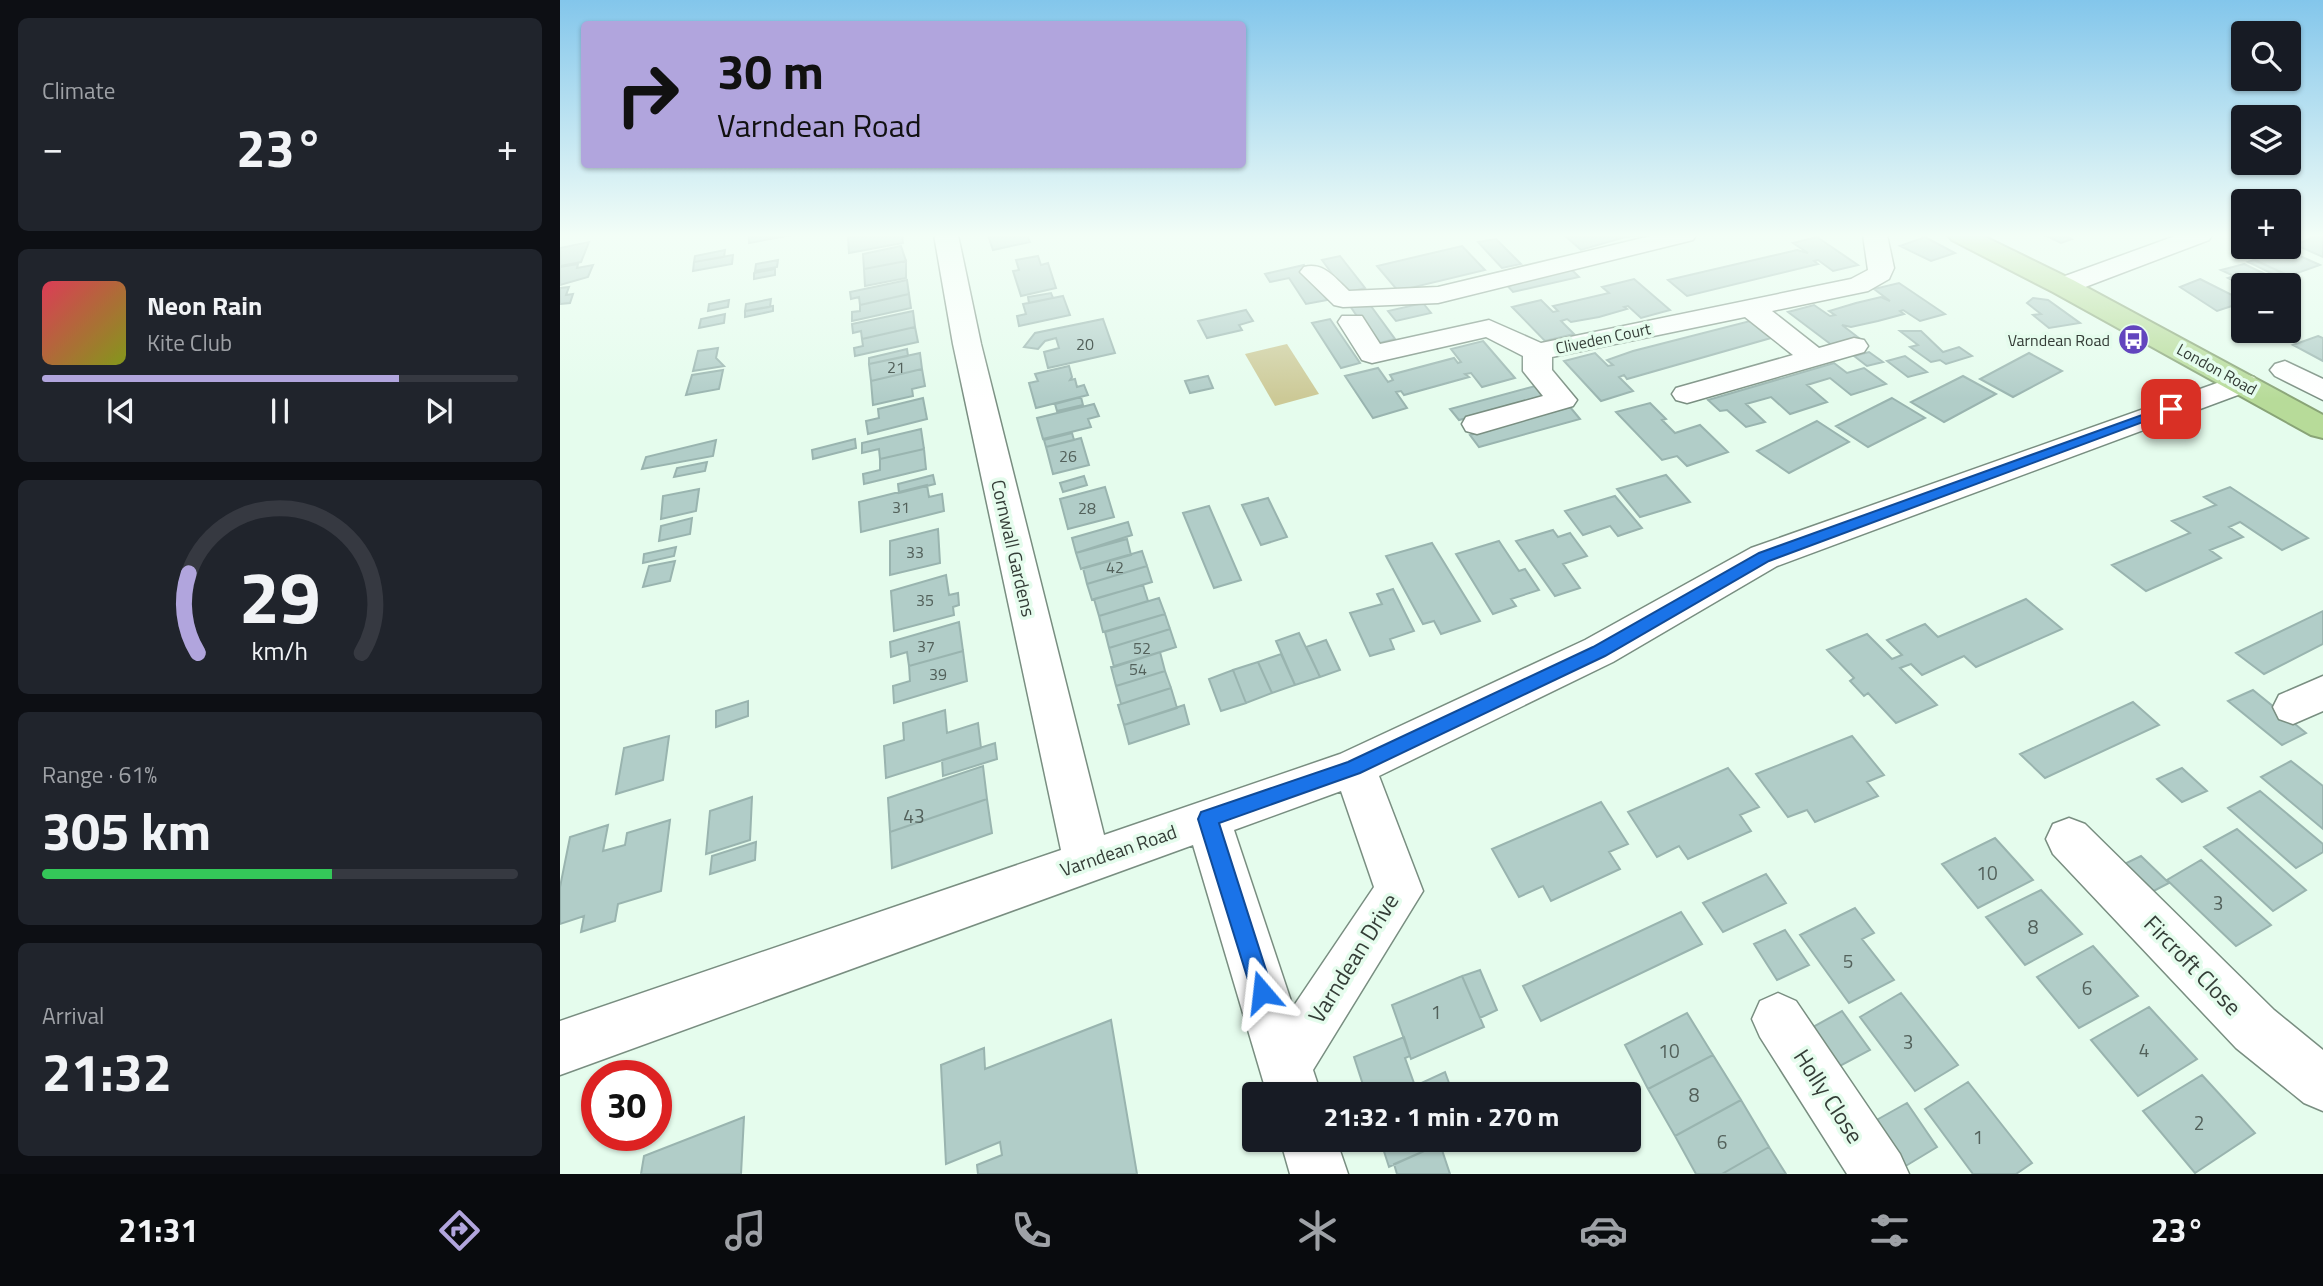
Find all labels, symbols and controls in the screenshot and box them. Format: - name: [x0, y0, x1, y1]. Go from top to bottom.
- map controls: [2231, 21, 2301, 343]
- button: search: [2231, 21, 2301, 91]
- text: 30 m: [717, 33, 824, 108]
- icon: right: [602, 49, 693, 140]
- text: Climate: [42, 73, 115, 108]
- text: Varndean Road: [717, 101, 922, 149]
- button: layers: [2231, 105, 2301, 175]
- text: 23°: [236, 108, 324, 187]
- text: −: [42, 118, 63, 176]
- text: +: [497, 118, 518, 176]
- button: +: [2231, 189, 2301, 259]
- button: −: [2231, 273, 2301, 343]
- text: Neon Rain: [147, 286, 262, 325]
- street label: Cliveden Court: [1553, 316, 1653, 360]
- bus stop icon: Varndean Road: [2116, 323, 2150, 357]
- text: Kite Club: [147, 325, 232, 360]
- place label: Varndean Road: [2008, 328, 2110, 352]
- house number: 20: [1076, 332, 1094, 356]
- street label: London Road: [2173, 337, 2261, 401]
- house number: 21: [887, 355, 905, 379]
- pin: [2141, 379, 2201, 439]
- icon: arrive: [2152, 390, 2190, 428]
- icon: previous: [102, 392, 140, 430]
- icon: pause: [261, 392, 299, 430]
- icon: next: [420, 392, 458, 430]
- house number: 26: [1059, 444, 1077, 468]
- street label: Cornwall Gardens: [984, 477, 1044, 620]
- house number: 31: [892, 495, 910, 519]
- house number: 28: [1078, 496, 1096, 520]
- house number: 33: [906, 540, 924, 564]
- text: 29: [239, 541, 321, 651]
- house number: 42: [1106, 555, 1124, 579]
- house number: 35: [916, 588, 934, 612]
- text: km/h: [252, 632, 308, 670]
- house number: 37: [917, 634, 935, 658]
- house number: 52: [1133, 636, 1151, 660]
- house number: 54: [1129, 657, 1147, 681]
- house number: 39: [929, 662, 947, 686]
- text: Range · 61%: [42, 757, 157, 792]
- text: 305 km: [42, 791, 211, 870]
- house number: 43: [903, 801, 925, 830]
- street label: Varndean Road: [1056, 817, 1180, 883]
- house number: 10: [1976, 858, 1998, 887]
- street label: Varndean Drive: [1299, 886, 1407, 1030]
- house number: 3: [2213, 888, 2223, 917]
- street label: Fircroft Close: [2136, 907, 2250, 1023]
- house number: 8: [2028, 912, 2039, 941]
- house number: 5: [1843, 946, 1853, 975]
- position arrow: [1225, 955, 1299, 1029]
- house number: 6: [2082, 973, 2092, 1002]
- house number: 1: [1431, 997, 1441, 1026]
- text: Arrival: [42, 998, 104, 1033]
- house number: 3: [1903, 1027, 1913, 1056]
- text: 21:32: [42, 1032, 172, 1111]
- house number: 4: [2139, 1035, 2149, 1064]
- house number: 10: [1658, 1036, 1680, 1065]
- street label: Holly Close: [1785, 1042, 1873, 1150]
- speed limit sign: 30: [581, 1060, 672, 1151]
- house number: 8: [1689, 1080, 1700, 1109]
- text: 21:32 · 1 min · 270 m: [1324, 1097, 1559, 1136]
- house number: 2: [2194, 1108, 2204, 1137]
- house number: 1: [1973, 1122, 1983, 1151]
- house number: 6: [1717, 1127, 1727, 1156]
- text: 21:31: [118, 1206, 198, 1254]
- icon: directions: [435, 1206, 484, 1255]
- icon: music: [721, 1206, 770, 1255]
- icon: phone: [1007, 1206, 1056, 1255]
- icon: climate: [1293, 1206, 1342, 1255]
- icon: car: [1579, 1206, 1628, 1255]
- icon: filters: [1865, 1206, 1914, 1255]
- text: 23°: [2151, 1206, 2204, 1254]

